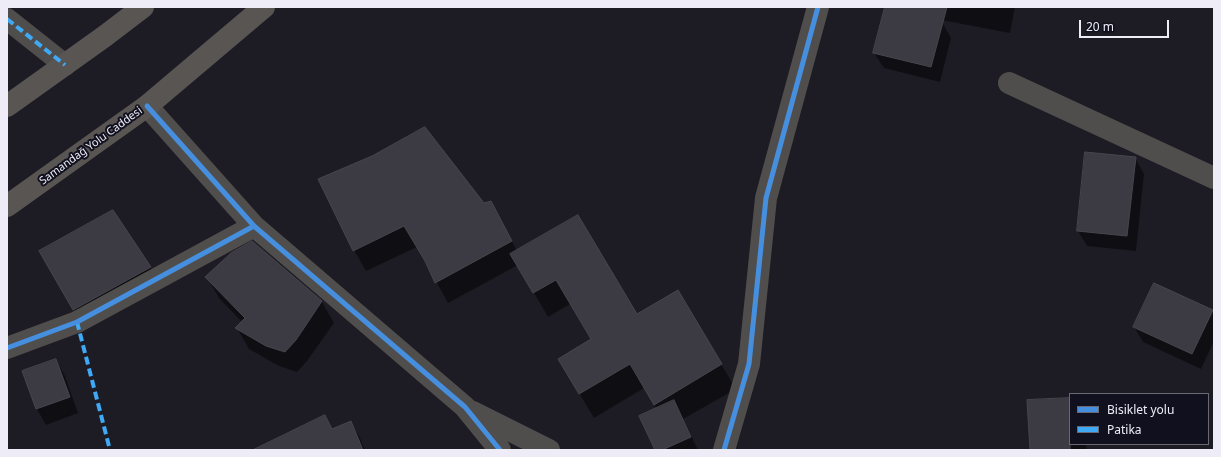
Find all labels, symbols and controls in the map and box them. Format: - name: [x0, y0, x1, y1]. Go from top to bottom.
- scale bar: [1081, 12, 1171, 38]
- text: 20 m: [1086, 18, 1114, 35]
- street label: Samandağ Yolu Caddesi: [37, 104, 145, 188]
- legend: [1069, 393, 1209, 445]
- text: Bisiklet yolu: [1107, 401, 1174, 418]
- text: Patika: [1107, 421, 1142, 438]

